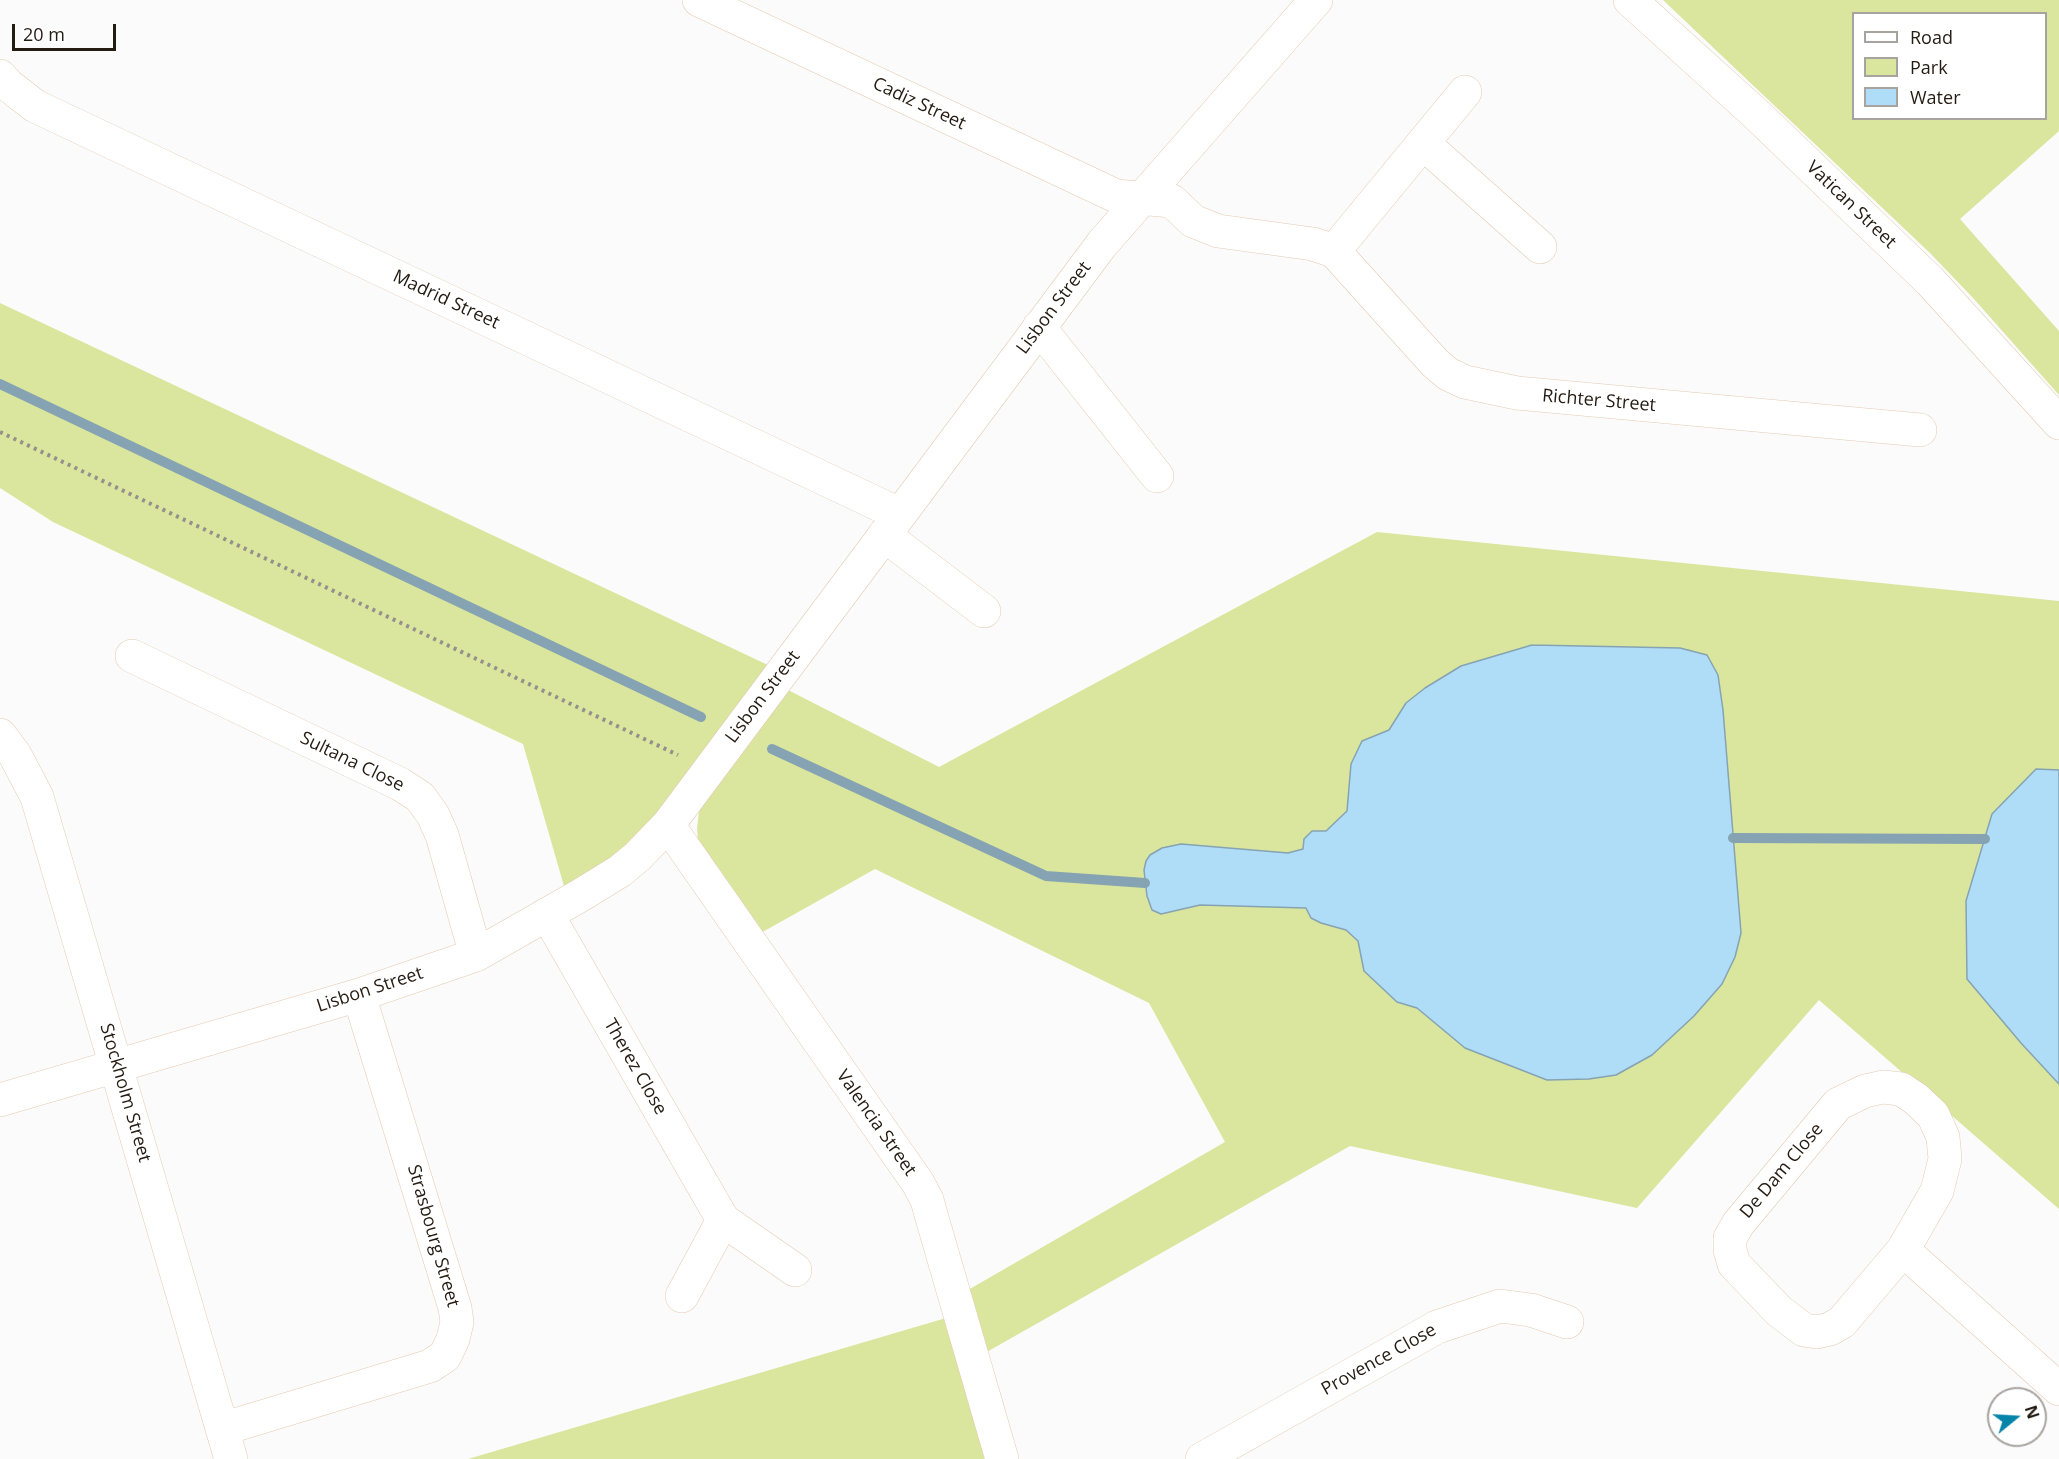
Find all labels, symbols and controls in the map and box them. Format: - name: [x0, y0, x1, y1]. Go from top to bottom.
- scale bar: [15, 12, 118, 50]
- legend: [1852, 12, 2047, 120]
- text: 20 m: [23, 22, 65, 46]
- text: Road: [1910, 25, 1953, 49]
- text: Park: [1910, 55, 1948, 79]
- street label: Cadiz Street: [869, 73, 969, 135]
- text: Water: [1910, 85, 1961, 109]
- street label: Vatican Street: [1802, 157, 1900, 253]
- street label: Lisbon Street: [1012, 257, 1096, 359]
- street label: Madrid Street: [389, 266, 503, 334]
- street label: Richter Street: [1541, 385, 1657, 417]
- street label: Lisbon Street: [721, 646, 805, 748]
- street label: Sultana Close: [296, 728, 408, 796]
- street label: Lisbon Street: [314, 963, 426, 1017]
- street label: Therez Close: [599, 1015, 671, 1119]
- street label: Stockholm Street: [95, 1021, 155, 1165]
- street label: Valencia Street: [831, 1066, 921, 1180]
- street label: De Dam Close: [1736, 1119, 1828, 1223]
- street label: Strasbourg Street: [402, 1162, 464, 1310]
- street label: Provence Close: [1318, 1320, 1440, 1400]
- north arrow: [1987, 1387, 2047, 1447]
- text: N: [2020, 1402, 2045, 1422]

